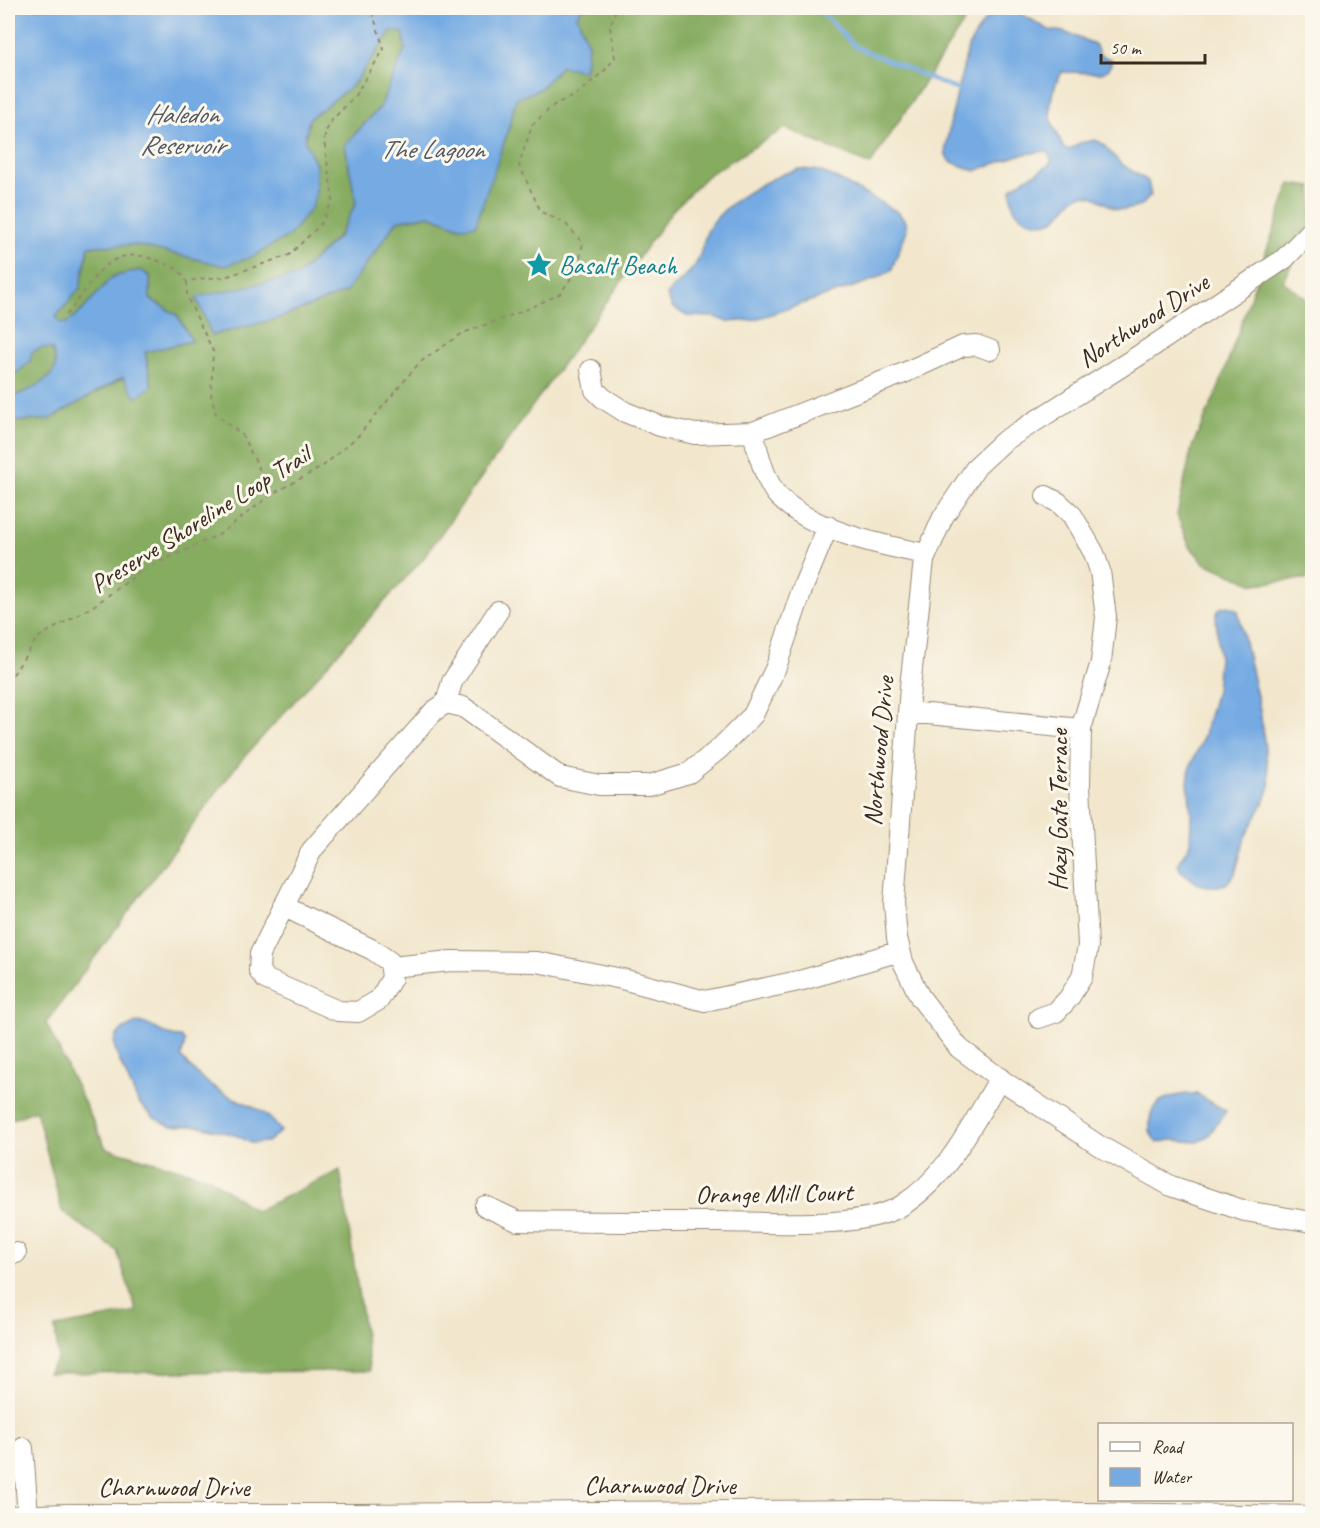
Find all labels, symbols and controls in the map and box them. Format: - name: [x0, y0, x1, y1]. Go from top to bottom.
- scale bar: [1101, 27, 1204, 65]
- text: 50 m: [1110, 37, 1143, 59]
- water label: Haledon Reservoir: [140, 97, 229, 162]
- water label: The Lagoon: [380, 132, 487, 166]
- place label: Basalt Beach: [559, 249, 678, 282]
- place icon: Basalt Beach: [524, 250, 554, 280]
- street label: Northwood Drive: [1072, 265, 1216, 375]
- street label: Preserve Shoreline Loop Trail: [84, 436, 320, 600]
- street label: Northwood Drive: [856, 674, 902, 827]
- street label: Hazy Gate Terrace: [1042, 728, 1075, 891]
- street label: Orange Mill Court: [695, 1176, 855, 1211]
- legend: [1098, 1423, 1293, 1501]
- text: Road: [1152, 1436, 1185, 1458]
- text: Water: [1152, 1466, 1193, 1488]
- street label: Charnwood Drive: [584, 1469, 737, 1502]
- street label: Charnwood Drive: [98, 1471, 251, 1504]

